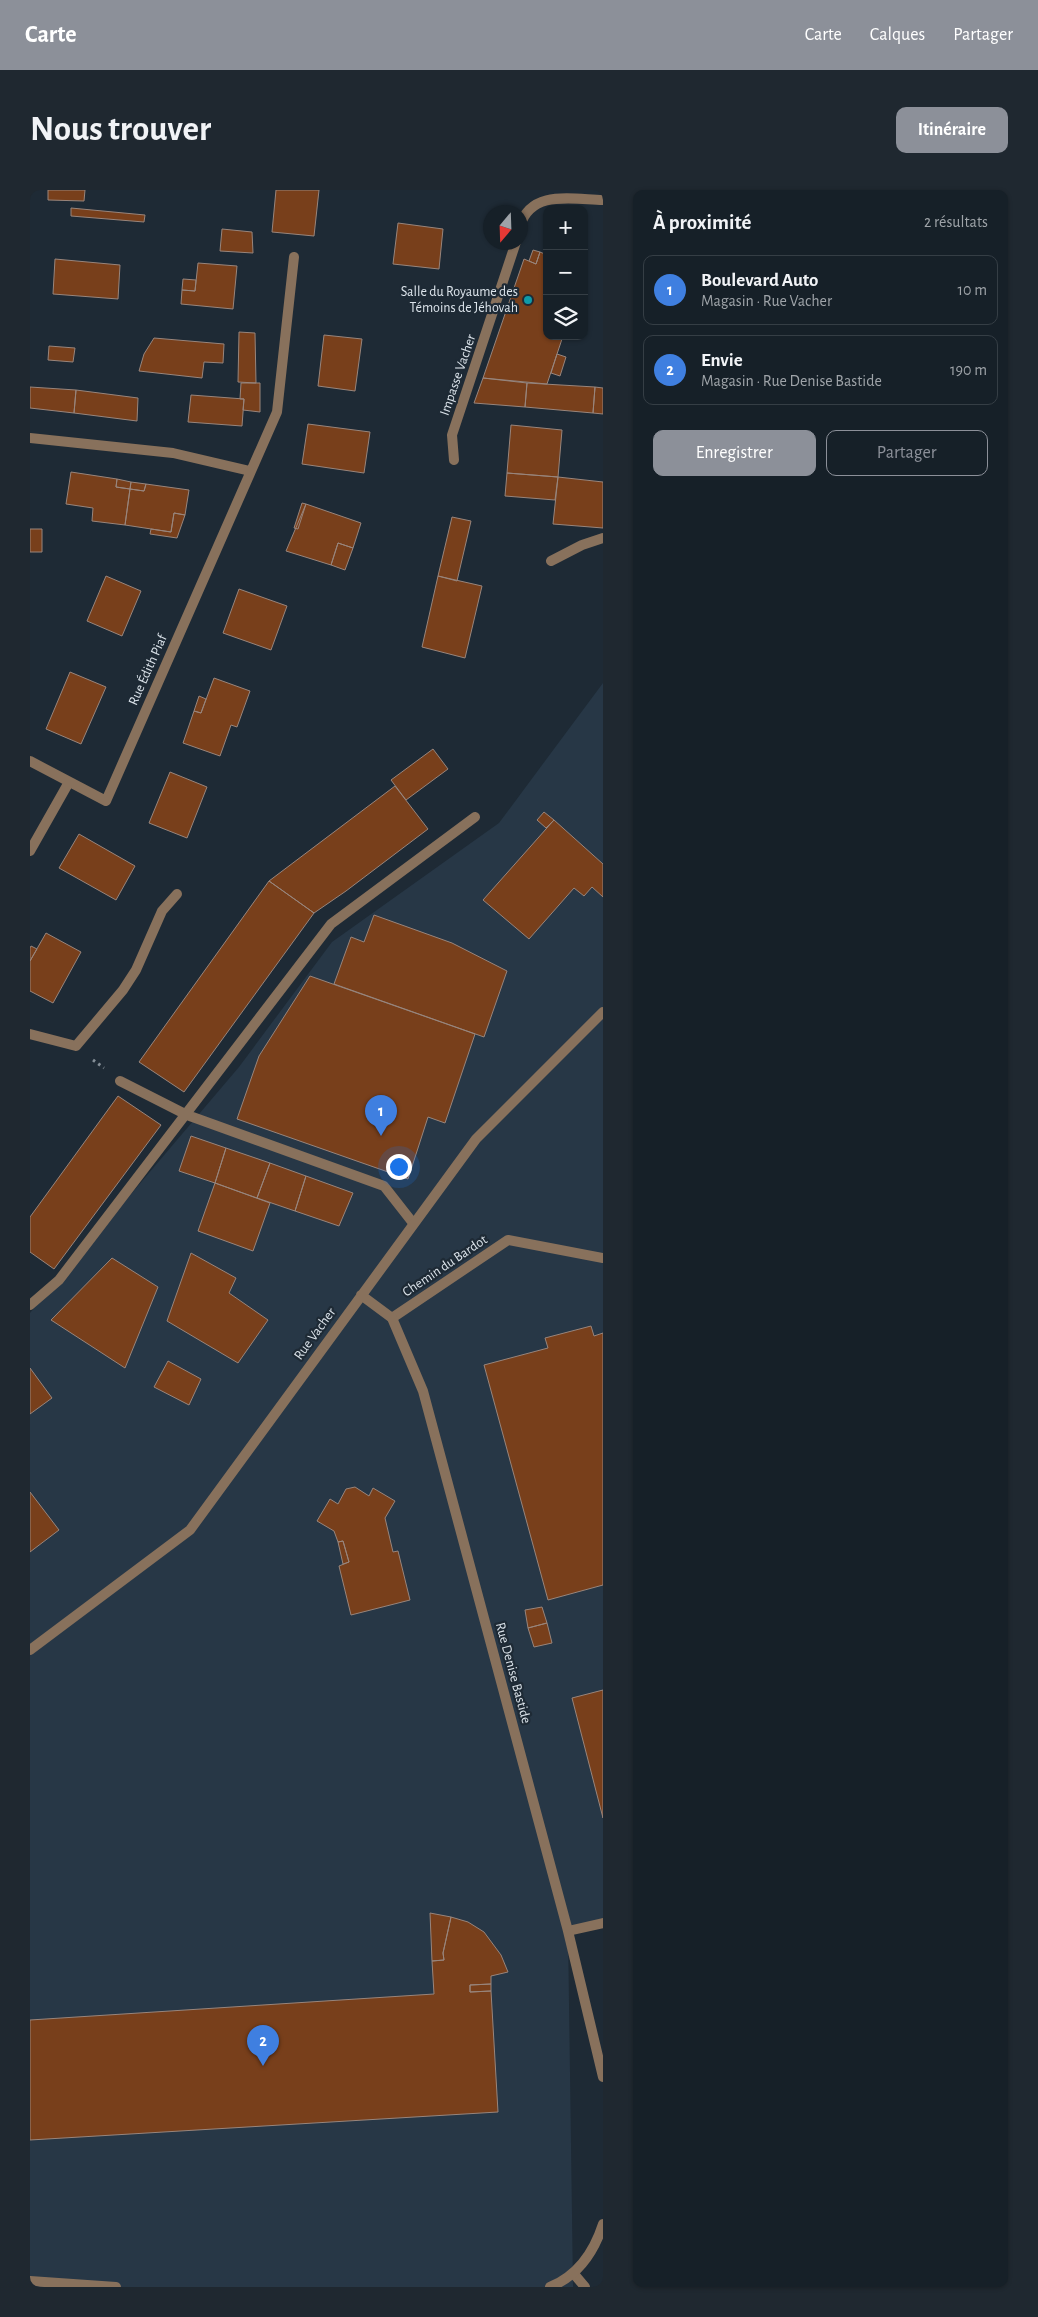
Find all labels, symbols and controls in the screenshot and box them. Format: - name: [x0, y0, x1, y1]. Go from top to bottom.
- text: Carte: [25, 23, 77, 47]
- text: Carte: [805, 26, 842, 44]
- text: Calques: [870, 26, 925, 44]
- text: Partager: [953, 26, 1013, 44]
- button: Itinéraire: [896, 107, 1008, 153]
- text: Nous trouver: [30, 112, 211, 147]
- north arrow: [483, 205, 528, 250]
- map controls: [543, 205, 588, 340]
- button: +: [543, 205, 588, 250]
- text: À proximité: [653, 212, 751, 233]
- text: 2 résultats: [924, 214, 988, 230]
- button: −: [543, 250, 588, 295]
- text: Boulevard Auto: [701, 271, 818, 290]
- text: 1: [667, 282, 673, 298]
- text: 10 m: [958, 282, 987, 298]
- place label: Salle du Royaume des Témoins de Jéhovah: [401, 285, 518, 315]
- text: Magasin · Rue Vacher: [701, 293, 832, 309]
- marker: Salle du Royaume des Témoins de Jéhovah: [522, 294, 534, 306]
- button: layers: [543, 295, 588, 340]
- street label: Impasse Vacher: [438, 332, 479, 417]
- text: Envie: [701, 351, 743, 370]
- text: 2: [666, 362, 674, 378]
- text: 190 m: [950, 362, 987, 378]
- text: Magasin · Rue Denise Bastide: [701, 373, 882, 389]
- button: Enregistrer: [653, 430, 816, 476]
- button: Partager: [826, 430, 988, 476]
- street label: Rue Édith Piaf: [123, 631, 170, 707]
- pin: 1: [365, 1095, 397, 1136]
- your location: [386, 1154, 412, 1180]
- street label: Chemin du Bardot: [400, 1232, 490, 1299]
- street label: Rue Vacher: [292, 1305, 339, 1363]
- street label: Rue Denise Bastide: [493, 1621, 533, 1725]
- pin: 2: [247, 2025, 279, 2066]

